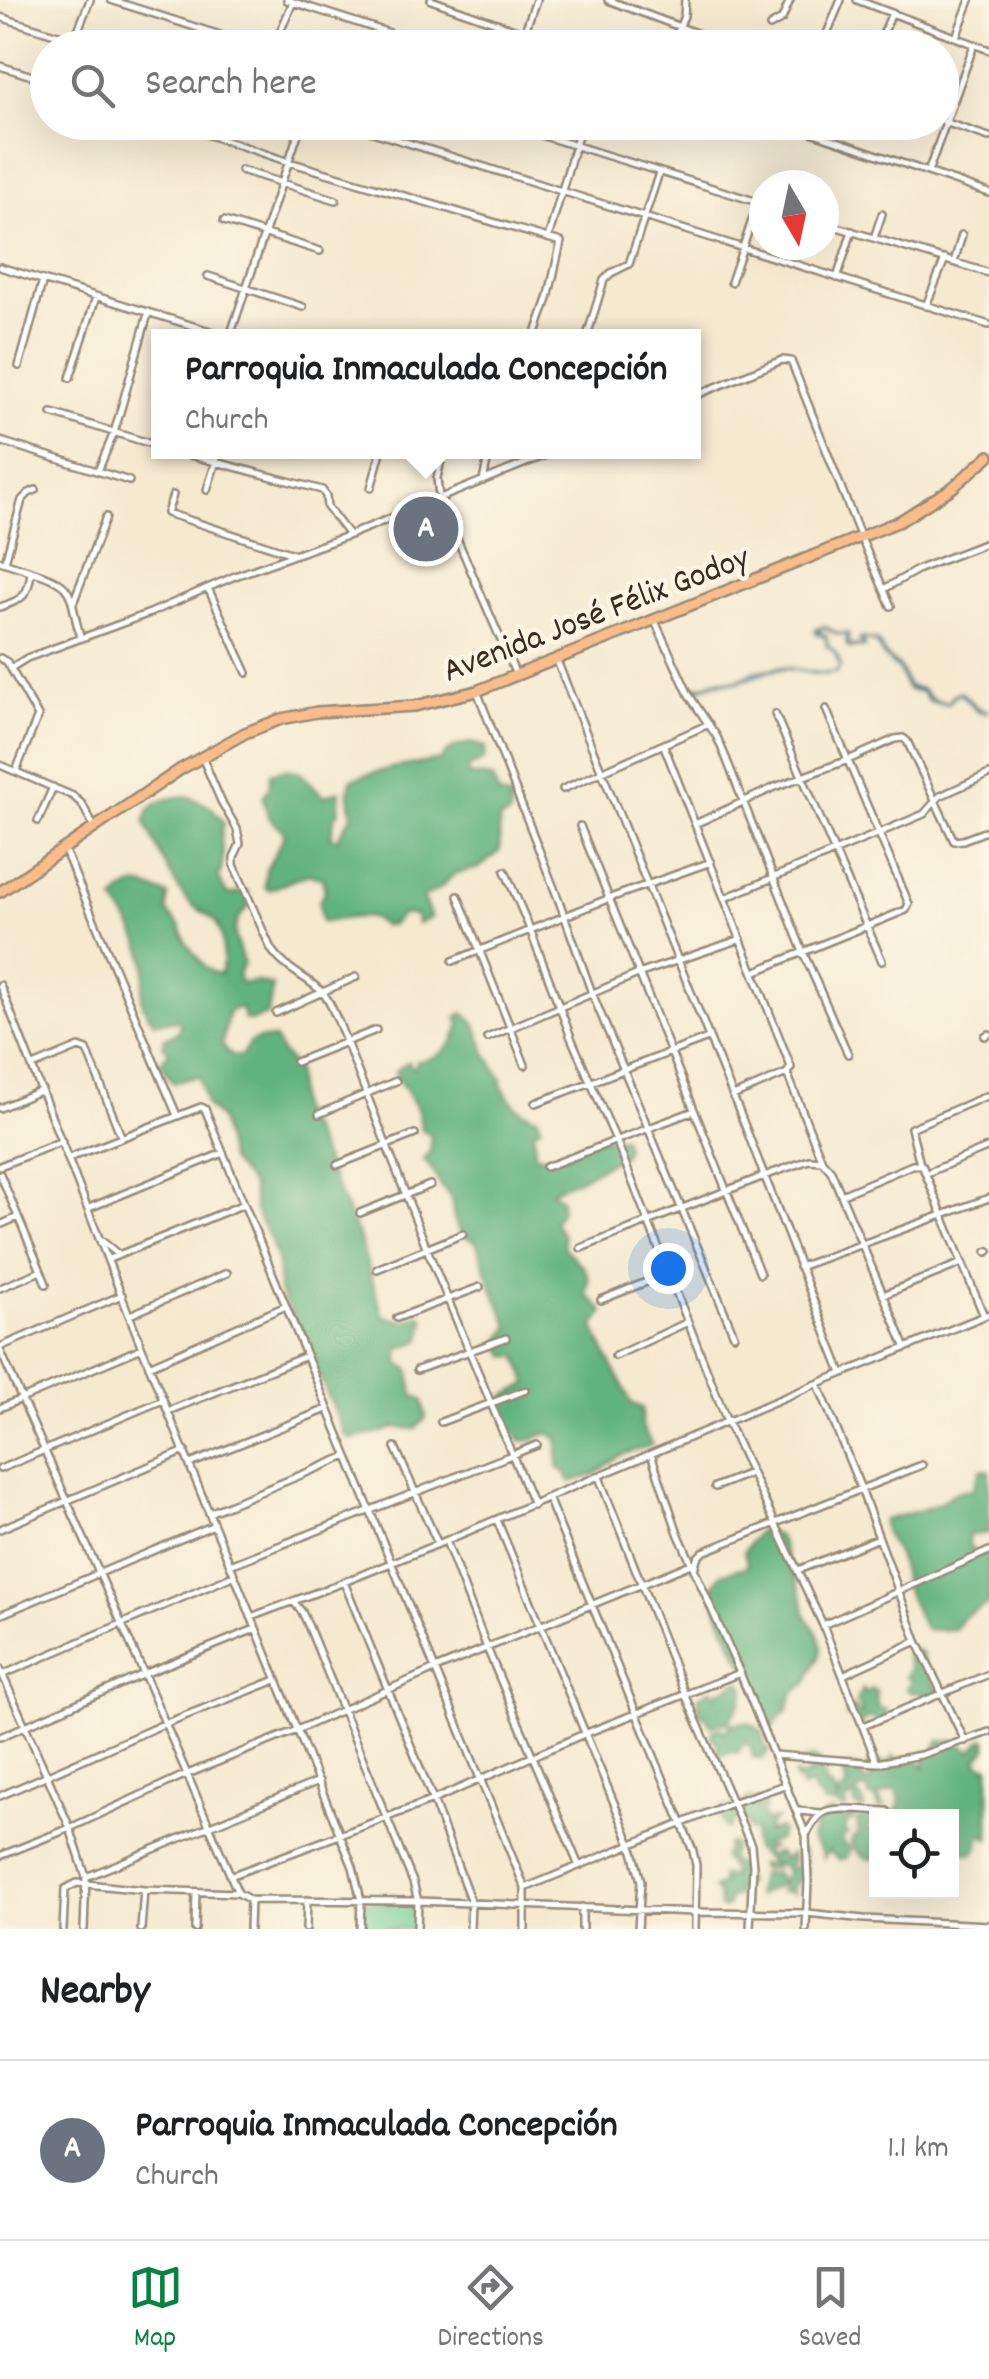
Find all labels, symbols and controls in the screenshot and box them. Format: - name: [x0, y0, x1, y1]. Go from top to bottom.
- search box: [30, 30, 959, 140]
- icon: search: [65, 58, 120, 113]
- text: Search here: [145, 58, 317, 113]
- north arrow: [749, 170, 839, 260]
- popup: [151, 329, 701, 459]
- text: Parroquia Inmaculada Concepción: [185, 344, 667, 399]
- text: Church: [185, 399, 268, 445]
- pin: A: [394, 492, 458, 566]
- street label: Avenida José Félix Godoy: [436, 535, 758, 698]
- your location: [643, 1243, 694, 1294]
- map controls: [869, 1809, 959, 1899]
- button: locate: [869, 1809, 959, 1899]
- text: Nearby: [40, 1964, 150, 2024]
- text: Parroquia Inmaculada Concepción: [135, 2100, 618, 2155]
- text: A: [64, 2127, 81, 2173]
- text: 1.1 km: [887, 2127, 949, 2173]
- text: Church: [135, 2155, 219, 2201]
- tab: Map: [128, 2260, 183, 2360]
- tab: Directions: [438, 2260, 544, 2360]
- tab: Saved: [799, 2260, 861, 2360]

